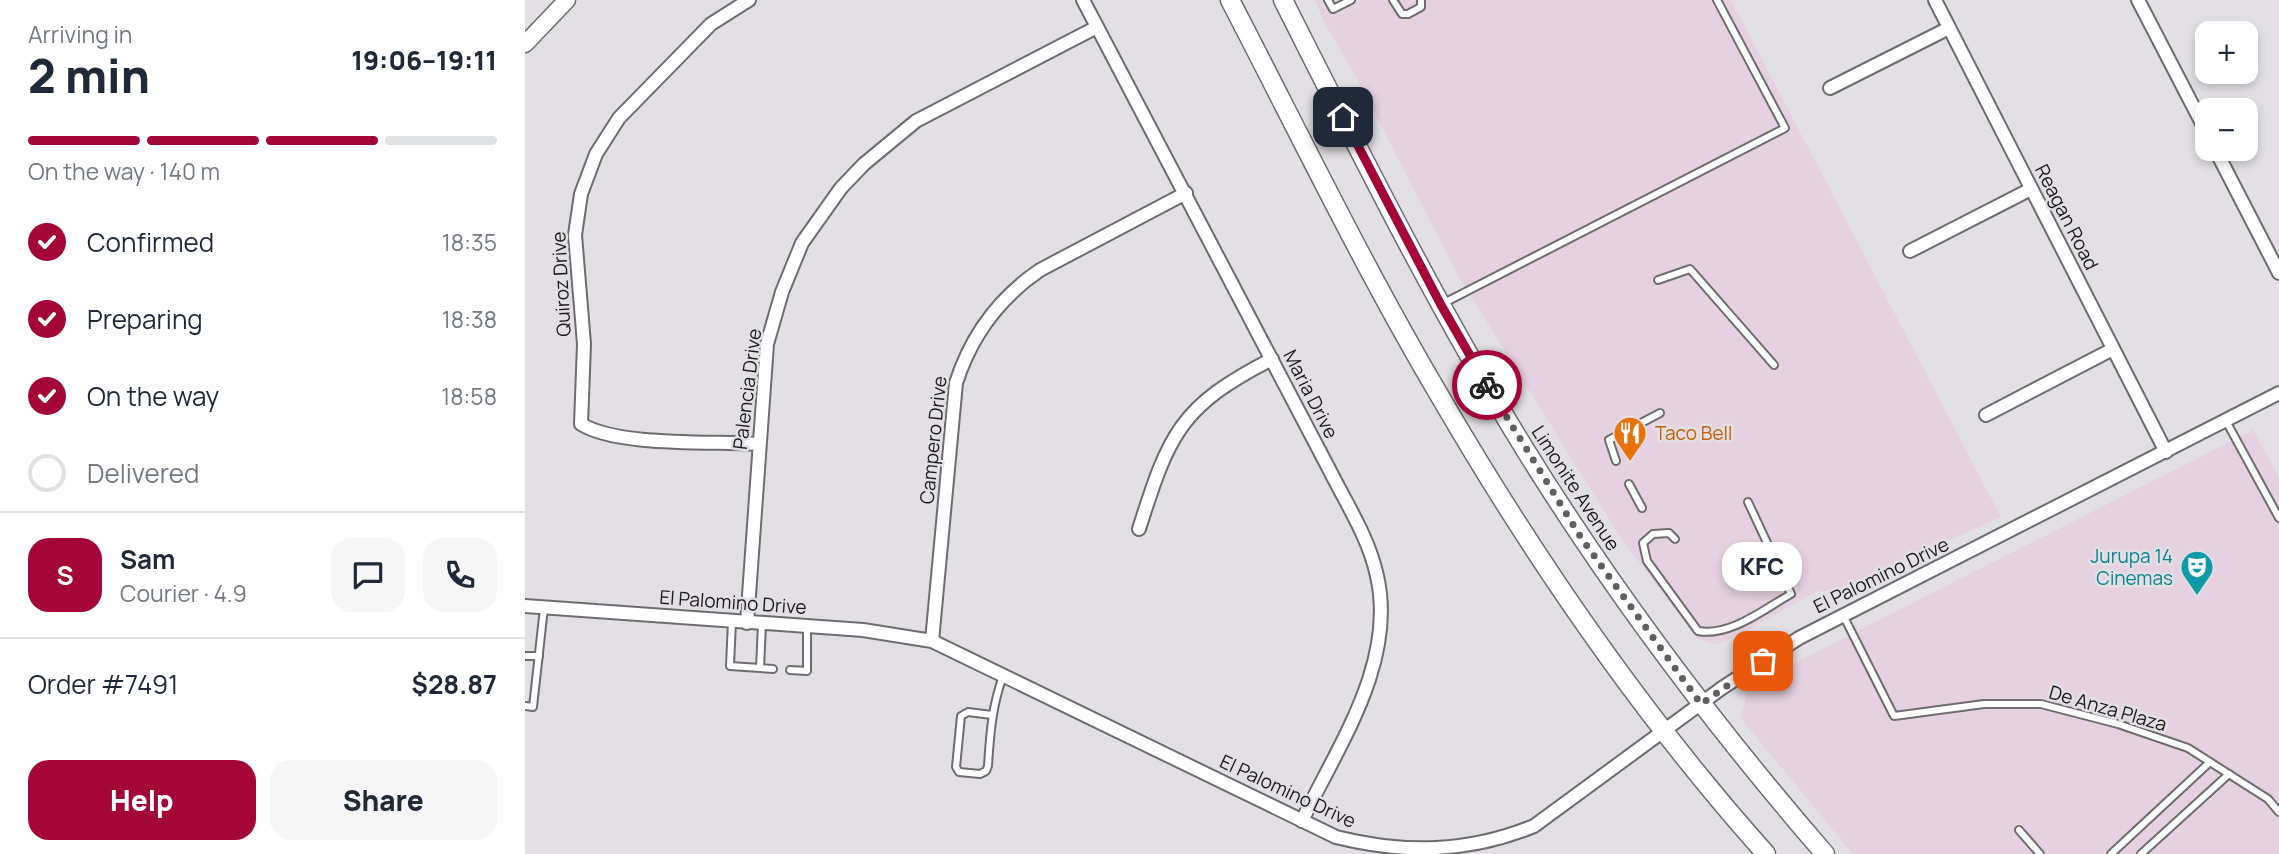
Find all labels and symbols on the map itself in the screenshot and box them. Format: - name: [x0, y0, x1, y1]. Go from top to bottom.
- pin: [1313, 87, 1373, 147]
- street label: Reagan Road: [2029, 160, 2105, 274]
- street label: Quiroz Drive: [545, 231, 577, 337]
- street label: Palencia Drive: [727, 327, 767, 451]
- street label: Maria Drive: [1277, 345, 1345, 443]
- courier: [1452, 350, 1522, 420]
- street label: Campero Drive: [913, 375, 953, 505]
- restaurant icon: Taco Bell: [1611, 414, 1649, 463]
- street label: Limonite Avenue: [1526, 420, 1626, 556]
- place label: Taco Bell: [1655, 420, 1732, 446]
- street label: El Palomino Drive: [1809, 531, 1953, 619]
- callout: KFC: [1723, 542, 1803, 591]
- place label: Jurupa 14 Cinemas: [2091, 543, 2173, 591]
- theatre icon: Jurupa 14 Cinemas: [2178, 548, 2216, 597]
- street label: El Palomino Drive: [658, 584, 808, 620]
- pin: [1733, 631, 1793, 691]
- street label: De Anza Plaza: [2046, 679, 2170, 737]
- street label: El Palomino Drive: [1216, 748, 1360, 834]

